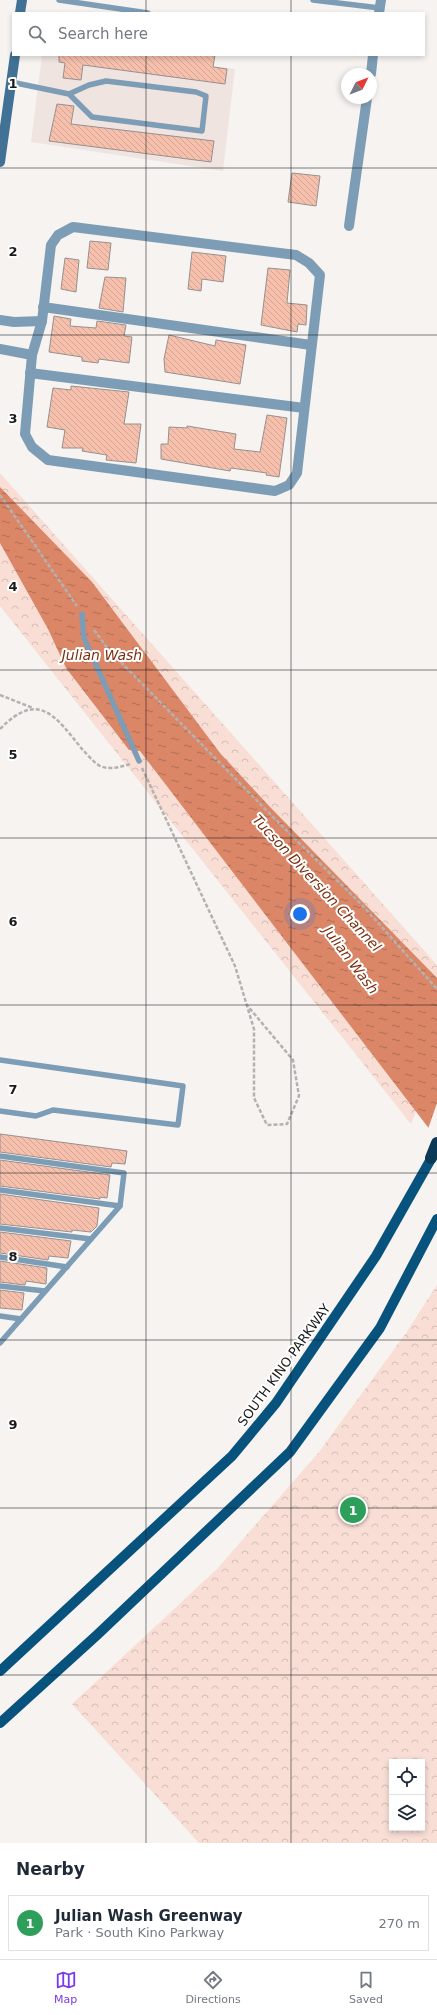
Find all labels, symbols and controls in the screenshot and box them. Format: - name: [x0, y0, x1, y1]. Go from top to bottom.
- search box: [12, 12, 425, 56]
- icon: search: [26, 23, 48, 45]
- text: Search here: [58, 25, 148, 43]
- north arrow: [341, 68, 377, 104]
- text: 1: [8, 76, 18, 91]
- text: 2: [8, 244, 18, 259]
- text: 3: [8, 411, 18, 426]
- text: 4: [8, 579, 18, 594]
- water label: Julian Wash: [59, 647, 142, 663]
- text: 5: [8, 747, 18, 762]
- water label: Tucson Diversion Channel: [250, 811, 385, 955]
- your location: [290, 904, 310, 924]
- text: 6: [8, 914, 18, 929]
- water label: Julian Wash: [319, 921, 382, 997]
- text: 7: [8, 1082, 18, 1097]
- text: 8: [8, 1249, 18, 1264]
- street label: SOUTH KINO PARKWAY: [235, 1301, 333, 1429]
- text: 9: [8, 1417, 18, 1432]
- pin: 1: [340, 1495, 366, 1525]
- map controls: [389, 1759, 425, 1831]
- button: locate: [389, 1759, 425, 1795]
- button: layers: [389, 1795, 425, 1831]
- text: Nearby: [16, 1859, 85, 1879]
- text: Julian Wash Greenway: [55, 1907, 243, 1925]
- text: 1: [25, 1916, 35, 1931]
- text: 270 m: [378, 1916, 420, 1931]
- text: Park · South Kino Parkway: [55, 1925, 224, 1940]
- tab: Map: [54, 1969, 77, 2006]
- tab: Directions: [185, 1969, 241, 2006]
- tab: Saved: [349, 1969, 383, 2006]

